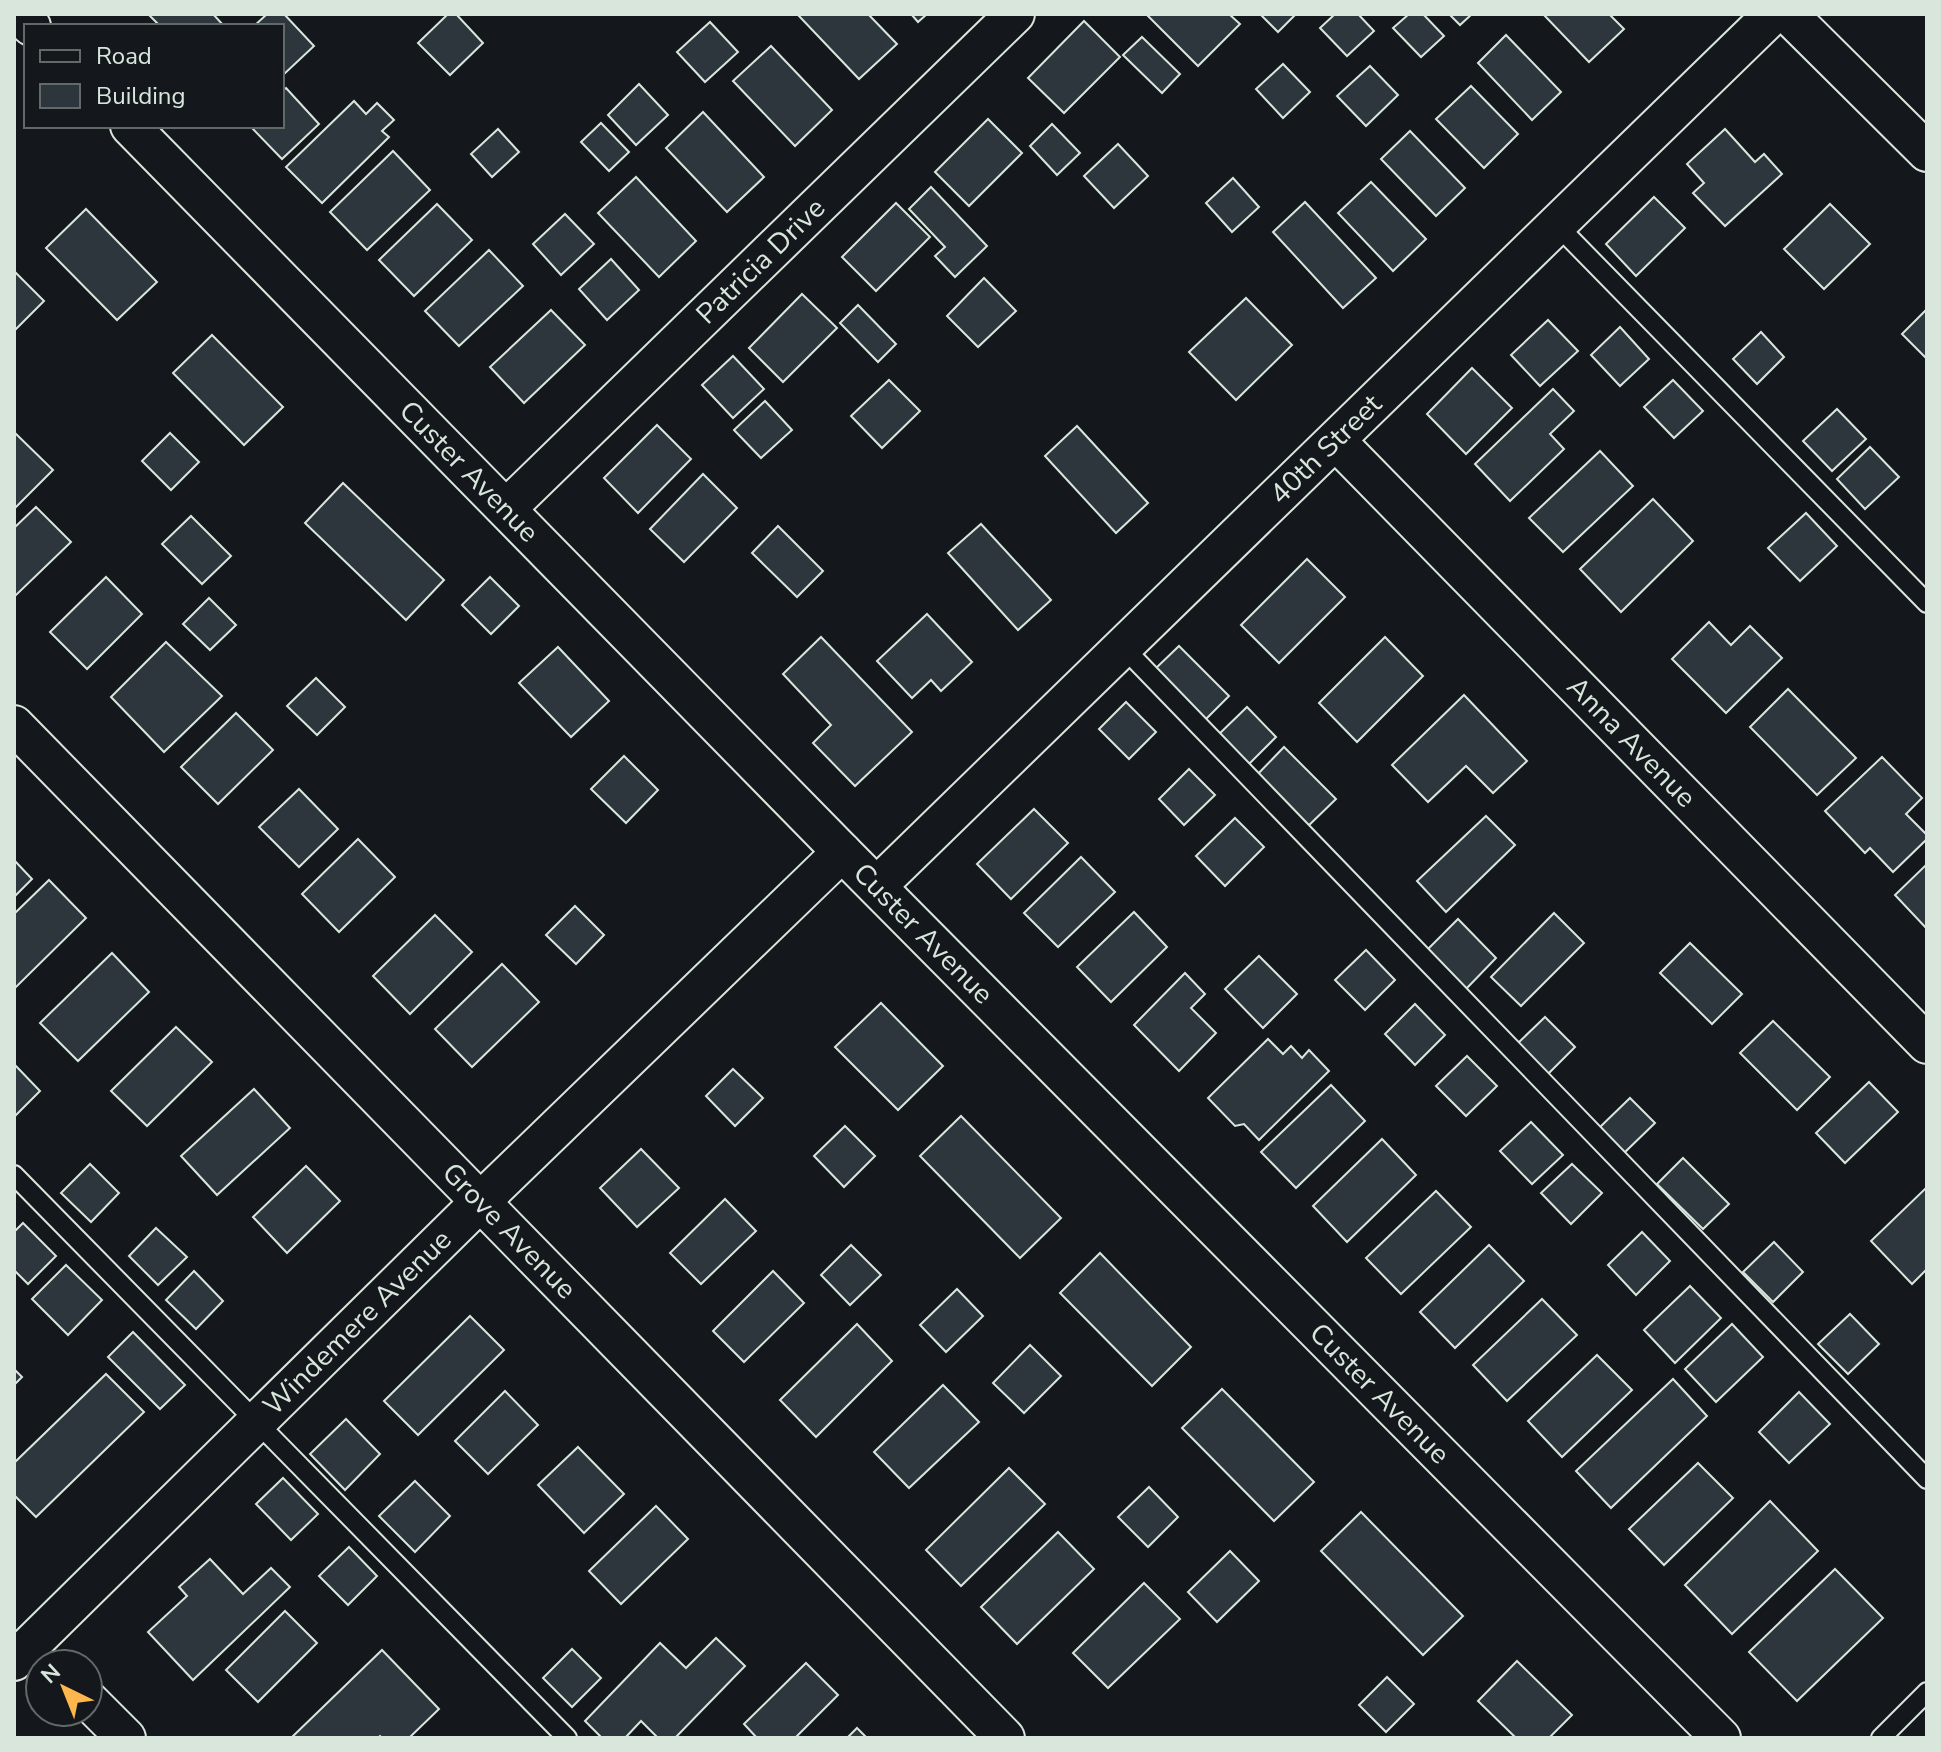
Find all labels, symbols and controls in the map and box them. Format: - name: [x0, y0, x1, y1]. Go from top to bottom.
- legend: [24, 24, 284, 128]
- text: Road: [96, 40, 152, 72]
- text: Building: [96, 80, 186, 112]
- street label: Patricia Drive: [688, 190, 834, 333]
- street label: 40th Street: [1261, 386, 1390, 513]
- street label: Custer Avenue: [391, 392, 547, 551]
- street label: Anna Avenue: [1558, 669, 1704, 816]
- street label: Custer Avenue: [845, 855, 1002, 1013]
- street label: Grove Avenue: [434, 1154, 585, 1308]
- street label: Windemere Avenue: [255, 1221, 460, 1424]
- street label: Custer Avenue: [1301, 1315, 1458, 1473]
- north arrow: [24, 1648, 104, 1728]
- text: N: [35, 1658, 67, 1691]

